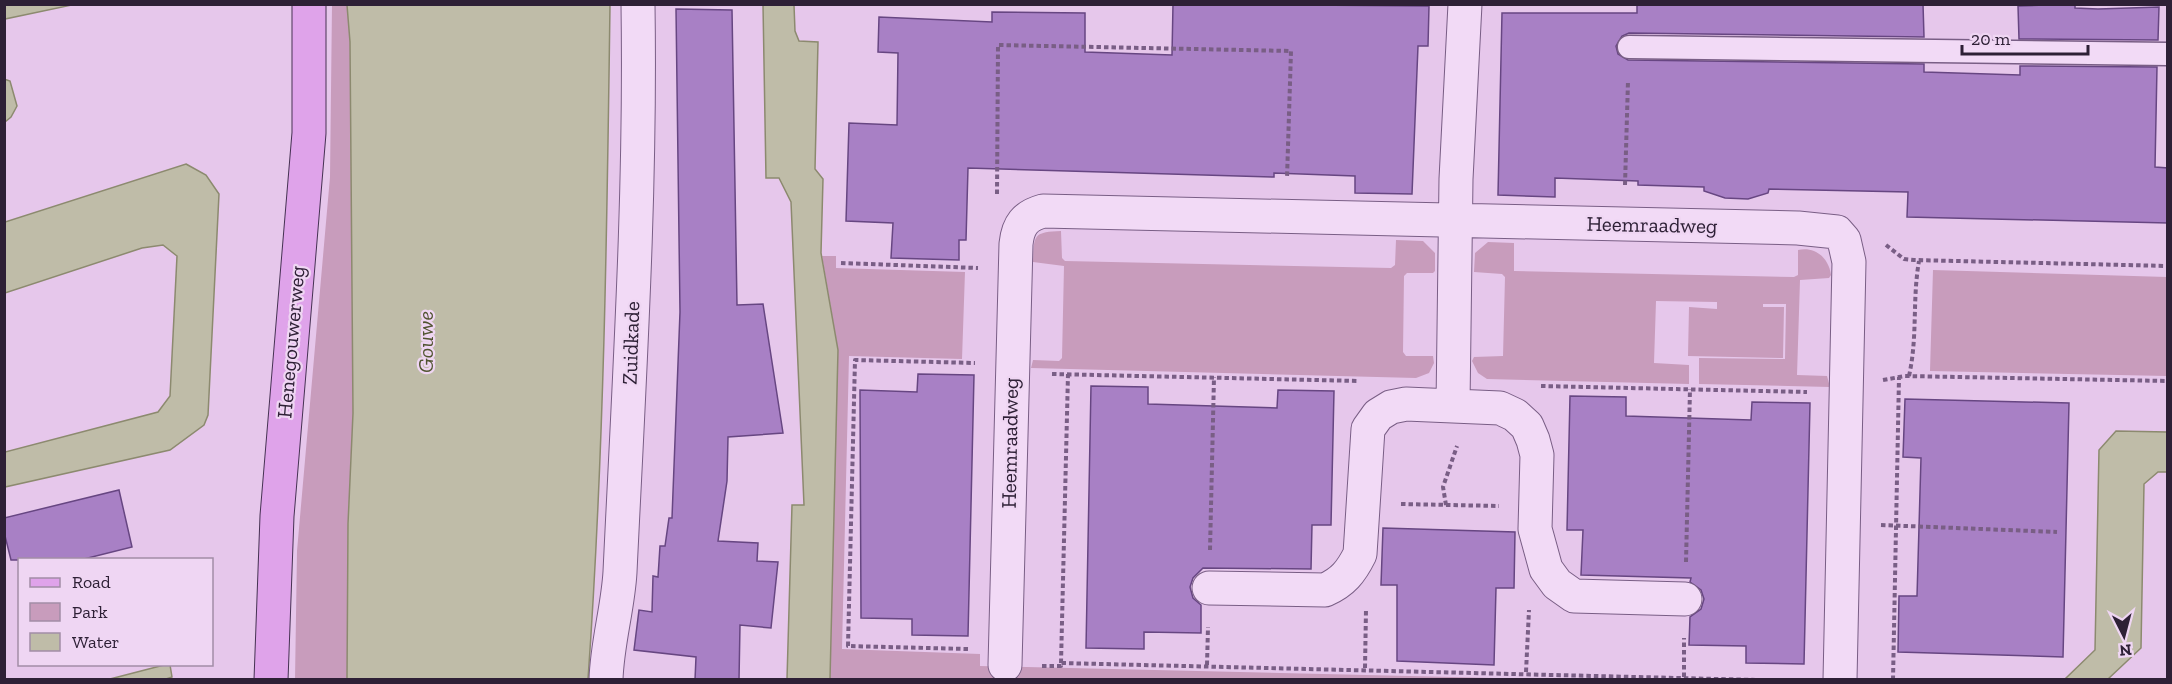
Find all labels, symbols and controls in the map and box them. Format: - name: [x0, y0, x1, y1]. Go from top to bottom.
- scale bar: [1962, 18, 2088, 56]
- text: 20 m: [1971, 28, 2011, 50]
- street label: Heemraadweg: [1586, 211, 1718, 238]
- street label: Henegouwerweg: [271, 264, 310, 419]
- street label: Zuidkade: [617, 301, 644, 385]
- water label: Gouwe: [412, 311, 439, 373]
- street label: Heemraadweg: [996, 377, 1023, 509]
- legend: [18, 558, 213, 666]
- text: Road: [72, 571, 111, 593]
- text: Park: [72, 601, 108, 623]
- north arrow: [2094, 606, 2154, 666]
- text: Water: [72, 631, 119, 653]
- text: N: [2118, 640, 2133, 661]

